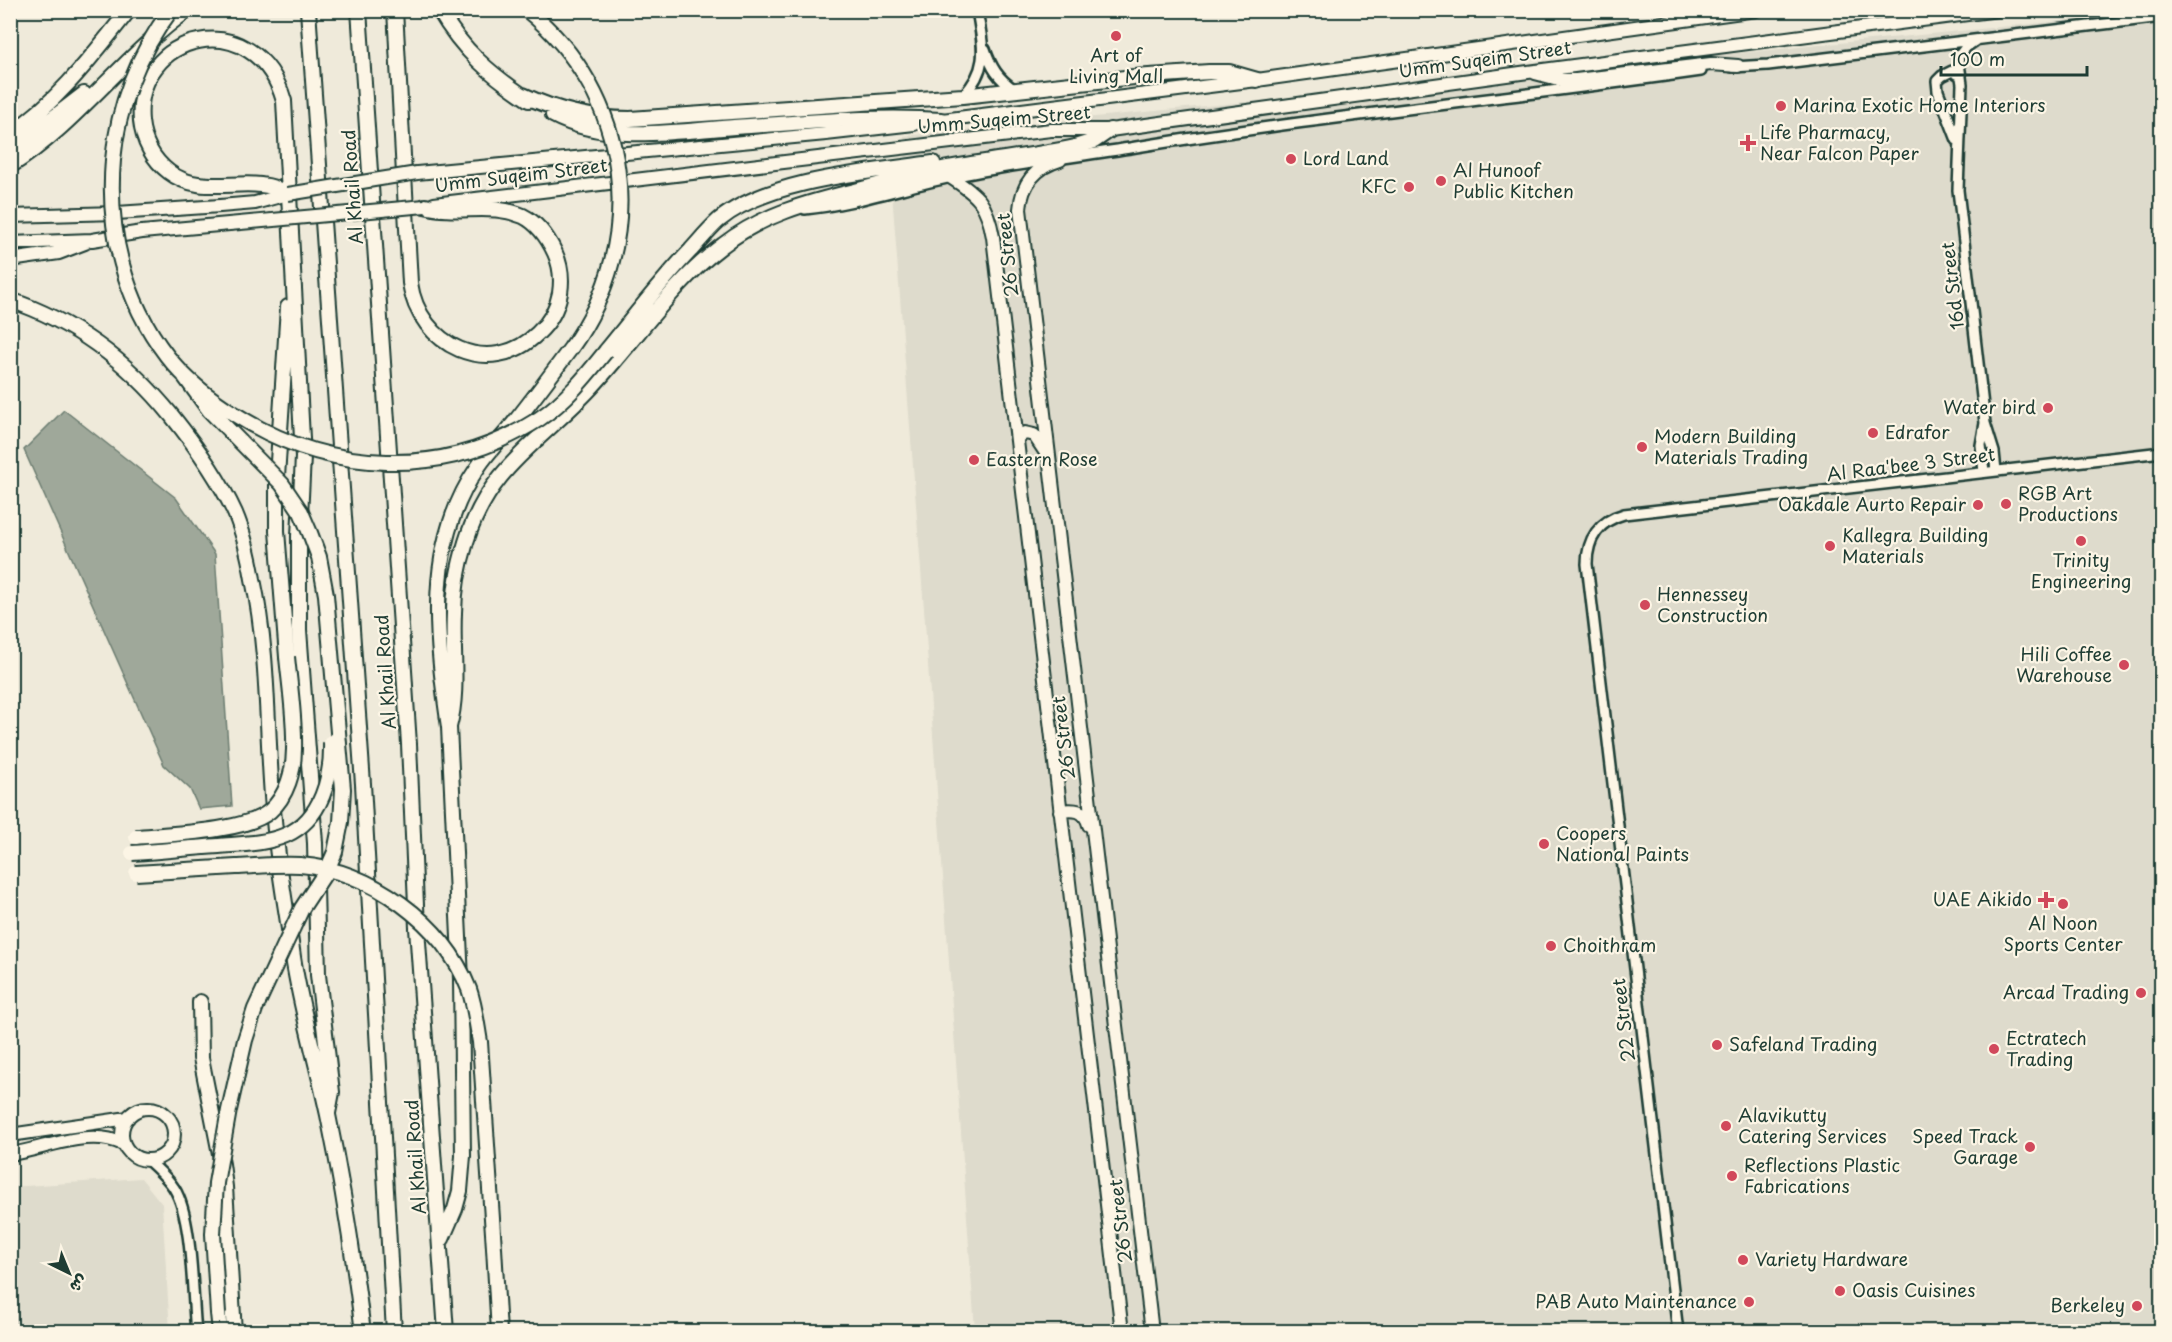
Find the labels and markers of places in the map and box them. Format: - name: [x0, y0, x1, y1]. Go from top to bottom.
- marker: Art of Living Mall: [1109, 29, 1123, 43]
- place label: Art of Living Mall: [1069, 41, 1163, 89]
- place label: Marina Exotic Home Interiors: [1793, 91, 2046, 118]
- marker: Marina Exotic Home Interiors: [1774, 99, 1788, 113]
- place label: Life Pharmacy, Near Falcon Paper: [1760, 118, 1919, 166]
- marker: Life Pharmacy, Near Falcon Paper: [1741, 136, 1755, 150]
- place label: Lord Land: [1303, 144, 1389, 171]
- marker: Lord Land: [1284, 152, 1298, 166]
- place label: Al Hunoof Public Kitchen: [1453, 156, 1574, 204]
- place label: KFC: [1361, 172, 1397, 199]
- marker: Al Hunoof Public Kitchen: [1434, 174, 1448, 188]
- marker: KFC: [1402, 180, 1416, 194]
- place label: Water bird: [1943, 393, 2036, 420]
- marker: Water bird: [2041, 401, 2055, 415]
- place label: Edrafor: [1885, 418, 1950, 445]
- place label: Modern Building Materials Trading: [1654, 422, 1808, 470]
- marker: Edrafor: [1866, 426, 1880, 440]
- marker: Modern Building Materials Trading: [1635, 440, 1649, 454]
- place label: Eastern Rose: [986, 445, 1098, 472]
- marker: Eastern Rose: [967, 453, 981, 467]
- place label: RGB Art Productions: [2018, 479, 2118, 527]
- place label: Oakdale Aurto Repair: [1778, 490, 1967, 517]
- marker: RGB Art Productions: [1999, 497, 2013, 511]
- marker: Oakdale Aurto Repair: [1971, 498, 1985, 512]
- place label: Kallegra Building Materials: [1842, 521, 1988, 569]
- marker: Trinity Engineering: [2074, 534, 2088, 548]
- marker: Kallegra Building Materials: [1823, 539, 1837, 553]
- place label: Trinity Engineering: [2031, 546, 2131, 594]
- place label: Hennessey Construction: [1657, 580, 1768, 628]
- marker: Hennessey Construction: [1638, 598, 1652, 612]
- place label: Hili Coffee Warehouse: [2016, 640, 2112, 688]
- marker: Hili Coffee Warehouse: [2117, 658, 2131, 672]
- place label: Coopers National Paints: [1556, 819, 1689, 867]
- marker: Coopers National Paints: [1537, 837, 1551, 851]
- place label: UAE Aikido: [1933, 885, 2032, 912]
- marker: UAE Aikido: [2037, 891, 2055, 909]
- marker: Al Noon Sports Center: [2056, 897, 2070, 911]
- place label: Al Noon Sports Center: [2003, 909, 2123, 957]
- place label: Choithram: [1563, 931, 1656, 958]
- marker: Choithram: [1544, 939, 1558, 953]
- place label: Arcad Trading: [2003, 978, 2129, 1005]
- marker: Arcad Trading: [2134, 986, 2148, 1000]
- place label: Ectratech Trading: [2006, 1024, 2087, 1072]
- place label: Safeland Trading: [1729, 1030, 1877, 1057]
- marker: Safeland Trading: [1710, 1038, 1724, 1052]
- marker: Ectratech Trading: [1987, 1042, 2001, 1056]
- place label: Alavikutty Catering Services: [1738, 1101, 1887, 1149]
- marker: Alavikutty Catering Services: [1719, 1119, 1733, 1133]
- place label: Speed Track Garage: [1912, 1122, 2018, 1170]
- marker: Speed Track Garage: [2023, 1140, 2037, 1154]
- place label: Reflections Plastic Fabrications: [1744, 1151, 1900, 1199]
- marker: Reflections Plastic Fabrications: [1725, 1169, 1739, 1183]
- place label: Variety Hardware: [1755, 1245, 1908, 1272]
- marker: Variety Hardware: [1736, 1253, 1750, 1267]
- place label: Oasis Cuisines: [1852, 1276, 1976, 1303]
- marker: Oasis Cuisines: [1833, 1284, 1847, 1298]
- place label: PAB Auto Maintenance: [1535, 1287, 1737, 1314]
- place label: Berkeley: [2050, 1291, 2125, 1318]
- marker: PAB Auto Maintenance: [1742, 1295, 1756, 1309]
- marker: Berkeley: [2130, 1299, 2144, 1313]

